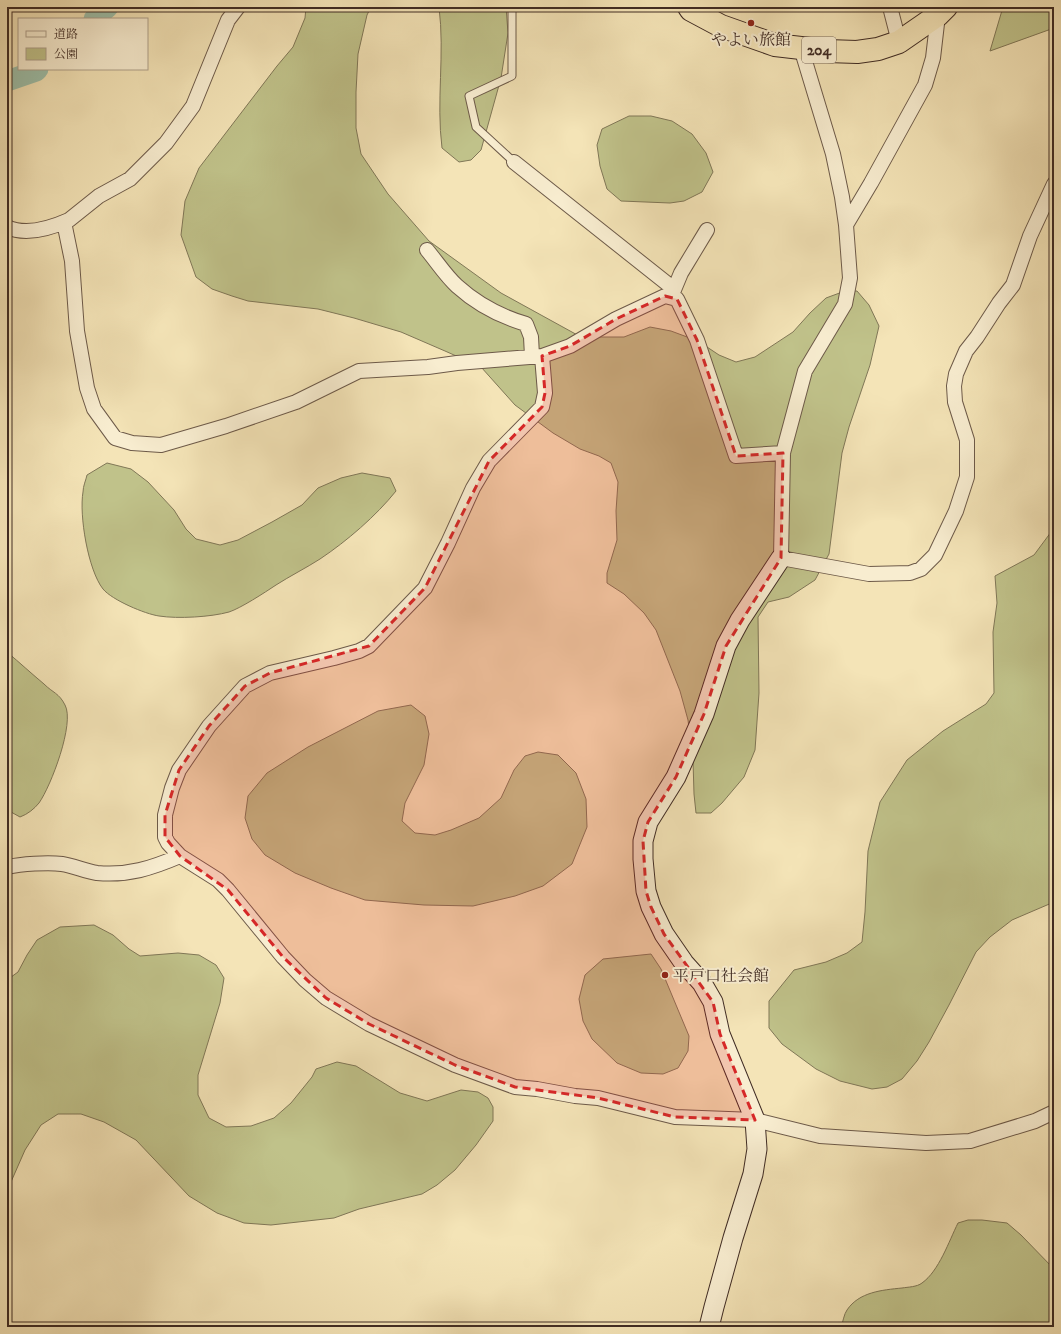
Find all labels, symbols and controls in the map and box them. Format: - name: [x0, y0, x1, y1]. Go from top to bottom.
- legend: [18, 18, 148, 70]
- marker: やよい旅館: [746, 18, 756, 28]
- text: 道路: [54, 27, 78, 42]
- place label: やよい旅館: [711, 30, 791, 50]
- road number: 204: [802, 37, 836, 63]
- text: 公園: [54, 47, 78, 62]
- place label: 平戸口社会館: [673, 966, 769, 986]
- marker: 平戸口社会館: [660, 970, 670, 980]

